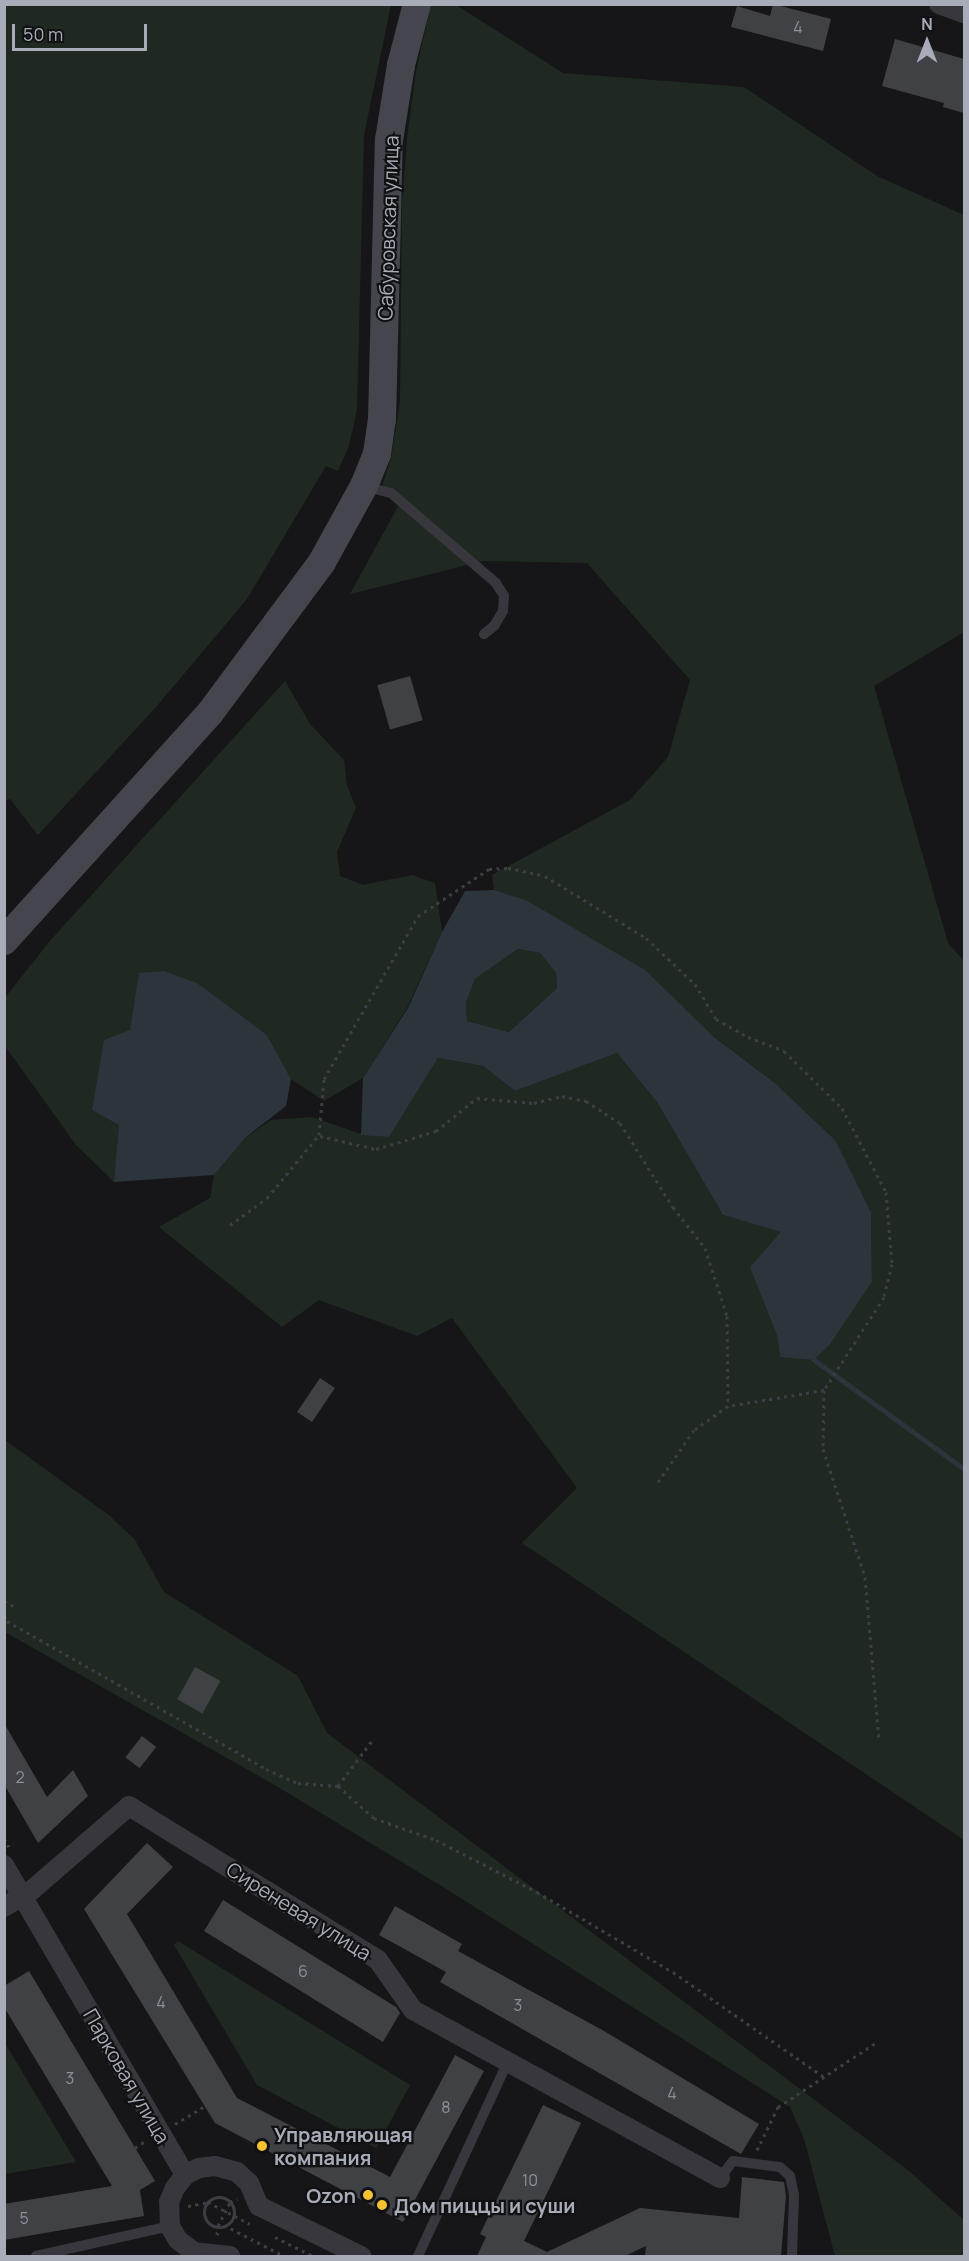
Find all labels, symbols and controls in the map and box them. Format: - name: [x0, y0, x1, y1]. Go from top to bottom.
- scale bar: [15, 12, 150, 50]
- north arrow: [897, 12, 957, 72]
- text: N: [921, 13, 933, 35]
- house number: 4: [793, 17, 803, 37]
- text: 50 m: [23, 22, 63, 46]
- street label: Сабуровская улица: [373, 135, 403, 321]
- house number: 2: [15, 1767, 25, 1787]
- street label: Сиреневая улица: [222, 1857, 376, 1965]
- house number: 6: [298, 1961, 308, 1981]
- house number: 4: [156, 1992, 166, 2012]
- house number: 3: [514, 1995, 522, 2015]
- street label: Парковая улица: [79, 2004, 175, 2148]
- house number: 3: [66, 2068, 74, 2088]
- house number: 4: [667, 2083, 677, 2103]
- house number: 8: [441, 2097, 451, 2117]
- place label: Управляющая компания: [274, 2122, 413, 2169]
- marker: Управляющая компания: [255, 2139, 269, 2153]
- house number: 10: [522, 2170, 538, 2190]
- place label: Ozon: [306, 2183, 356, 2207]
- marker: Ozon: [361, 2188, 375, 2202]
- place label: Дом пиццы и суши: [394, 2193, 576, 2217]
- marker: Дом пиццы и суши: [375, 2198, 389, 2212]
- house number: 5: [19, 2208, 29, 2228]

